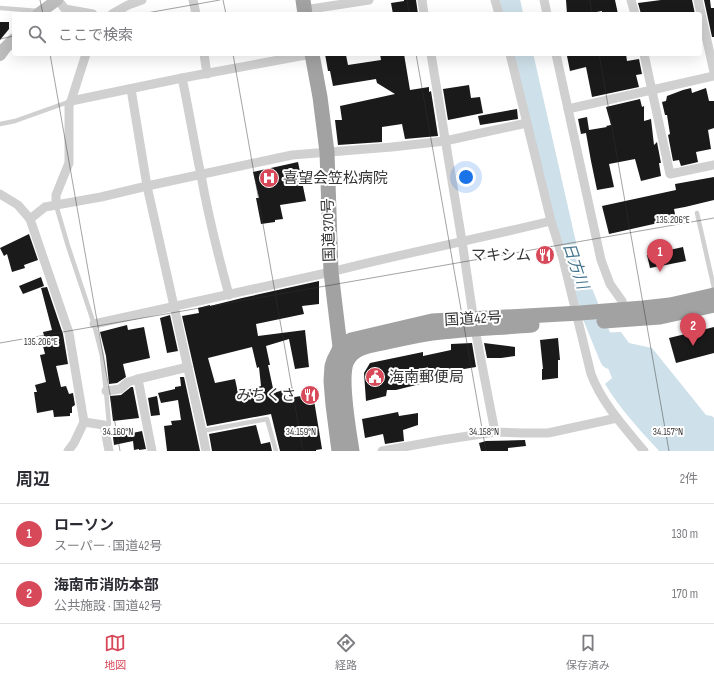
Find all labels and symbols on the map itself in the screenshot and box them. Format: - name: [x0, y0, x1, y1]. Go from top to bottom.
- hospital icon: 喜望会笠松病院: [258, 167, 280, 189]
- your location: [456, 167, 476, 187]
- place label: 喜望会笠松病院: [283, 169, 388, 188]
- street label: 国道370号: [318, 198, 340, 262]
- text: 135.206°E: [656, 214, 690, 226]
- pin: 1: [647, 239, 673, 272]
- water label: 日方川: [558, 240, 592, 294]
- restaurant icon: マキシム: [534, 244, 556, 266]
- place label: マキシム: [471, 246, 531, 265]
- street label: 国道42号: [444, 308, 502, 330]
- pin: 2: [680, 313, 706, 346]
- text: 135.206°E: [24, 336, 58, 348]
- public building icon: 海南郵便局: [364, 366, 386, 388]
- place label: 海南郵便局: [389, 368, 464, 387]
- restaurant icon: みちくさ: [299, 384, 321, 406]
- place label: みちくさ: [236, 386, 296, 405]
- text: 34.160°N: [103, 426, 133, 438]
- text: 34.159°N: [286, 426, 316, 438]
- text: 34.158°N: [469, 426, 499, 438]
- text: 34.157°N: [653, 426, 683, 438]

